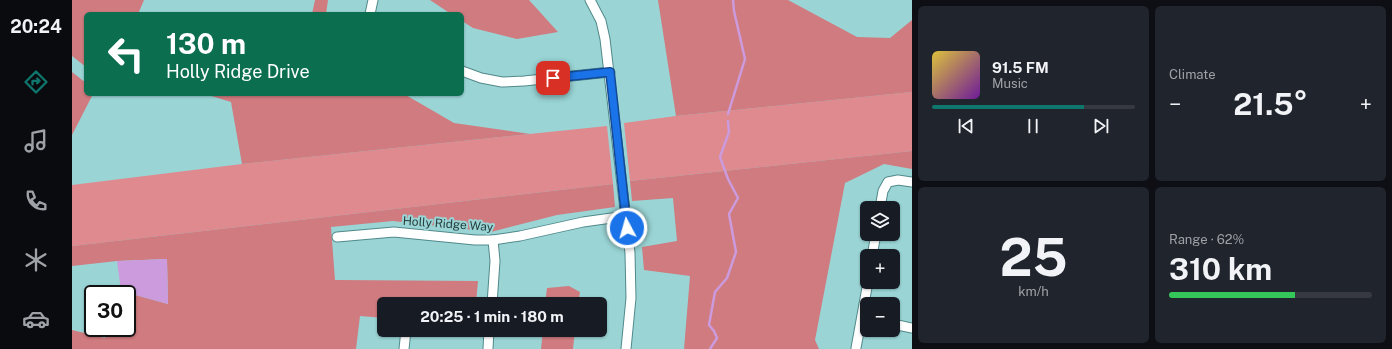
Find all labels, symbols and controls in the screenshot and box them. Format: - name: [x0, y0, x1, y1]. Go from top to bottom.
- text: 20:24: [10, 16, 62, 37]
- text: 130 m: [166, 27, 246, 60]
- icon: left: [100, 28, 152, 80]
- text: 91.5 FM: [992, 59, 1049, 76]
- text: Holly Ridge Drive: [166, 61, 310, 82]
- pin: [536, 61, 570, 95]
- icon: arrive: [542, 67, 564, 89]
- text: Climate: [1169, 67, 1216, 82]
- icon: directions: [22, 68, 50, 96]
- text: Music: [992, 76, 1028, 91]
- text: 21.5°: [1233, 86, 1308, 122]
- text: −: [1169, 91, 1181, 117]
- text: +: [1360, 91, 1372, 117]
- icon: previous: [955, 115, 977, 137]
- icon: pause: [1022, 115, 1044, 137]
- icon: next: [1090, 115, 1112, 137]
- icon: music: [22, 127, 50, 155]
- icon: phone: [22, 187, 50, 215]
- map controls: [860, 201, 900, 337]
- button: layers: [860, 201, 900, 241]
- position arrow: [606, 207, 648, 249]
- street label: Holly Ridge Way: [402, 214, 494, 234]
- text: 25: [999, 227, 1068, 288]
- text: Range · 62%: [1169, 232, 1244, 247]
- icon: climate: [22, 246, 50, 274]
- button: +: [860, 249, 900, 289]
- text: 310 km: [1169, 251, 1272, 287]
- text: km/h: [1018, 284, 1049, 299]
- speed limit sign: 30: [84, 285, 136, 337]
- button: −: [860, 297, 900, 337]
- icon: car: [22, 305, 50, 333]
- text: 20:25 · 1 min · 180 m: [420, 308, 564, 325]

